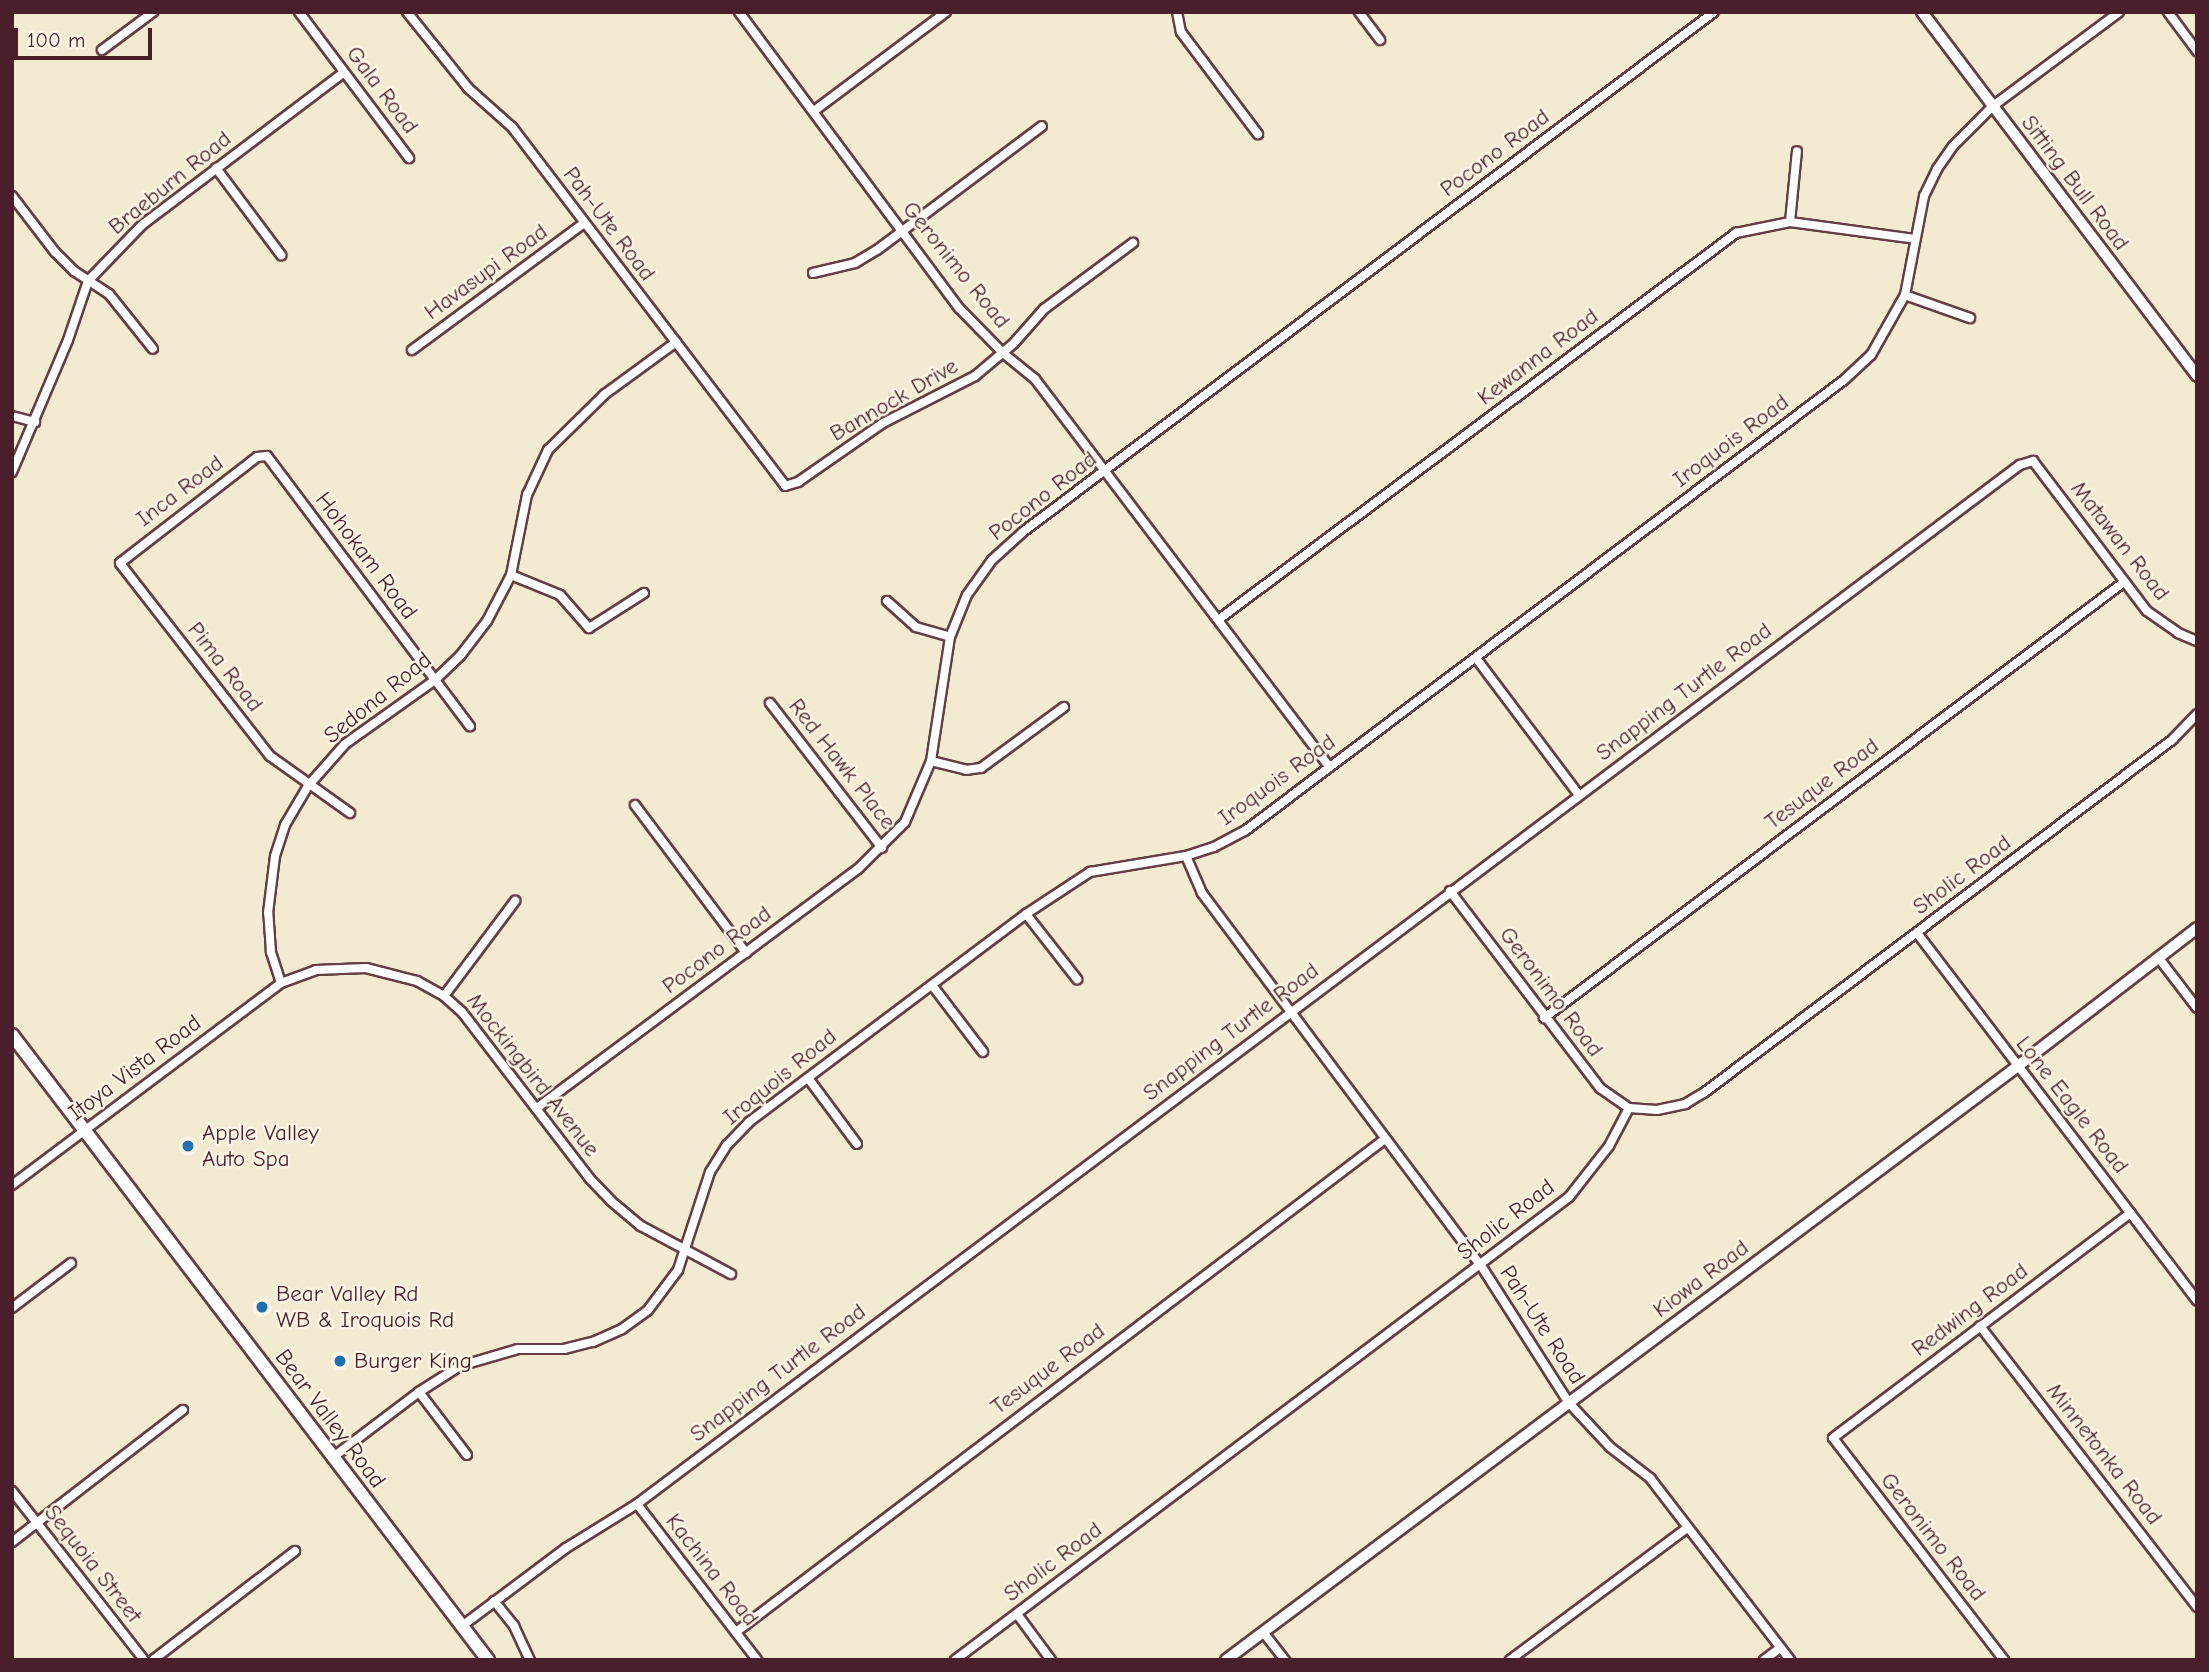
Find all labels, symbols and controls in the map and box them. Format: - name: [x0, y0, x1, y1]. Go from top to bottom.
- scale bar: [18, 14, 156, 58]
- text: 100 m: [27, 28, 85, 52]
- street label: Gala Road: [340, 41, 424, 139]
- street label: Pocono Road: [1435, 103, 1555, 203]
- street label: Sitting Bull Road: [2015, 110, 2135, 256]
- street label: Braeburn Road: [103, 125, 237, 241]
- street label: Pah-Ute Road: [557, 161, 661, 287]
- street label: Geronimo Road: [896, 196, 1016, 334]
- street label: Havasupi Road: [419, 218, 553, 326]
- street label: Kewanna Road: [1472, 303, 1604, 411]
- street label: Bannock Drive: [825, 352, 963, 448]
- street label: Iroquois Road: [1668, 389, 1794, 493]
- street label: Pocono Road: [983, 445, 1103, 547]
- street label: Inca Road: [131, 449, 229, 533]
- street label: Matawan Road: [2065, 476, 2175, 606]
- street label: Hohokam Road: [309, 487, 423, 625]
- street label: Pima Road: [181, 617, 269, 717]
- street label: Snapping Turtle Road: [1591, 617, 1777, 767]
- street label: Sedona Road: [319, 646, 437, 750]
- street label: Red Hawk Place: [782, 693, 902, 835]
- street label: Iroquois Road: [1213, 728, 1341, 832]
- street label: Tesuque Road: [1760, 732, 1884, 836]
- street label: Sholic Road: [1907, 829, 2017, 921]
- street label: Pocono Road: [657, 900, 777, 1000]
- street label: Geronimo Road: [1493, 922, 1609, 1062]
- street label: Snapping Turtle Road: [1138, 957, 1324, 1107]
- street label: Mockingbird Avenue: [461, 988, 605, 1162]
- street label: Itoya Vista Road: [63, 1009, 207, 1127]
- street label: Iroquois Road: [718, 1023, 842, 1131]
- street label: Lone Eagle Road: [2010, 1031, 2134, 1179]
- place label: Apple Valley Auto Spa: [202, 1119, 319, 1173]
- marker: Apple Valley Auto Spa: [180, 1138, 196, 1154]
- street label: Sholic Road: [1452, 1173, 1560, 1267]
- street label: Kiowa Road: [1648, 1234, 1754, 1324]
- street label: Redwing Road: [1906, 1257, 2034, 1363]
- street label: Pah-Ute Road: [1493, 1260, 1591, 1390]
- place label: Bear Valley Rd WB & Iroquois Rd: [276, 1280, 454, 1334]
- street label: Snapping Turtle Road: [685, 1298, 871, 1448]
- marker: Bear Valley Rd WB & Iroquois Rd: [254, 1299, 270, 1315]
- street label: Tesuque Road: [986, 1317, 1110, 1421]
- street label: Bear Valley Road: [269, 1344, 391, 1494]
- place label: Burger King: [354, 1347, 472, 1375]
- marker: Burger King: [332, 1353, 348, 1369]
- street label: Minnetonka Road: [2040, 1378, 2168, 1530]
- street label: Geronimo Road: [1874, 1467, 1992, 1607]
- street label: Sequoia Street: [38, 1499, 148, 1629]
- street label: Kachina Road: [659, 1508, 765, 1632]
- street label: Sholic Road: [998, 1516, 1108, 1608]

